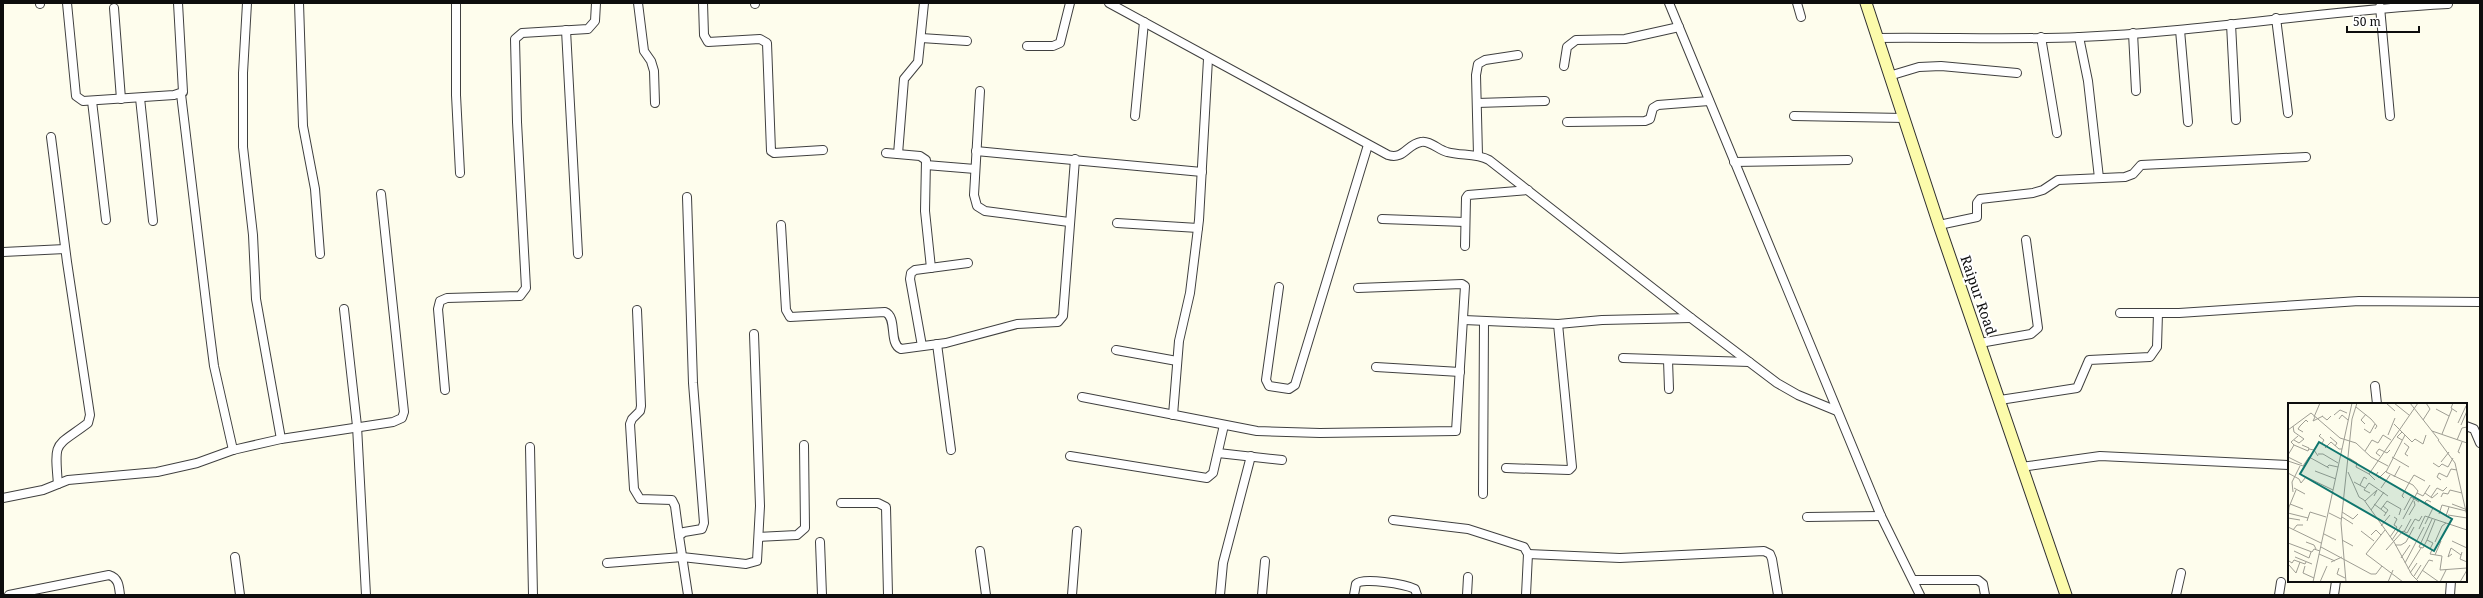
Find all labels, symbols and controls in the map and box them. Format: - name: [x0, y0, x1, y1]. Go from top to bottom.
- scale bar: [2347, 8, 2419, 34]
- text: 50 m: [2353, 13, 2381, 30]
- street label: Raipur Road: [1957, 253, 2002, 338]
- inset map: [2288, 403, 2467, 582]

